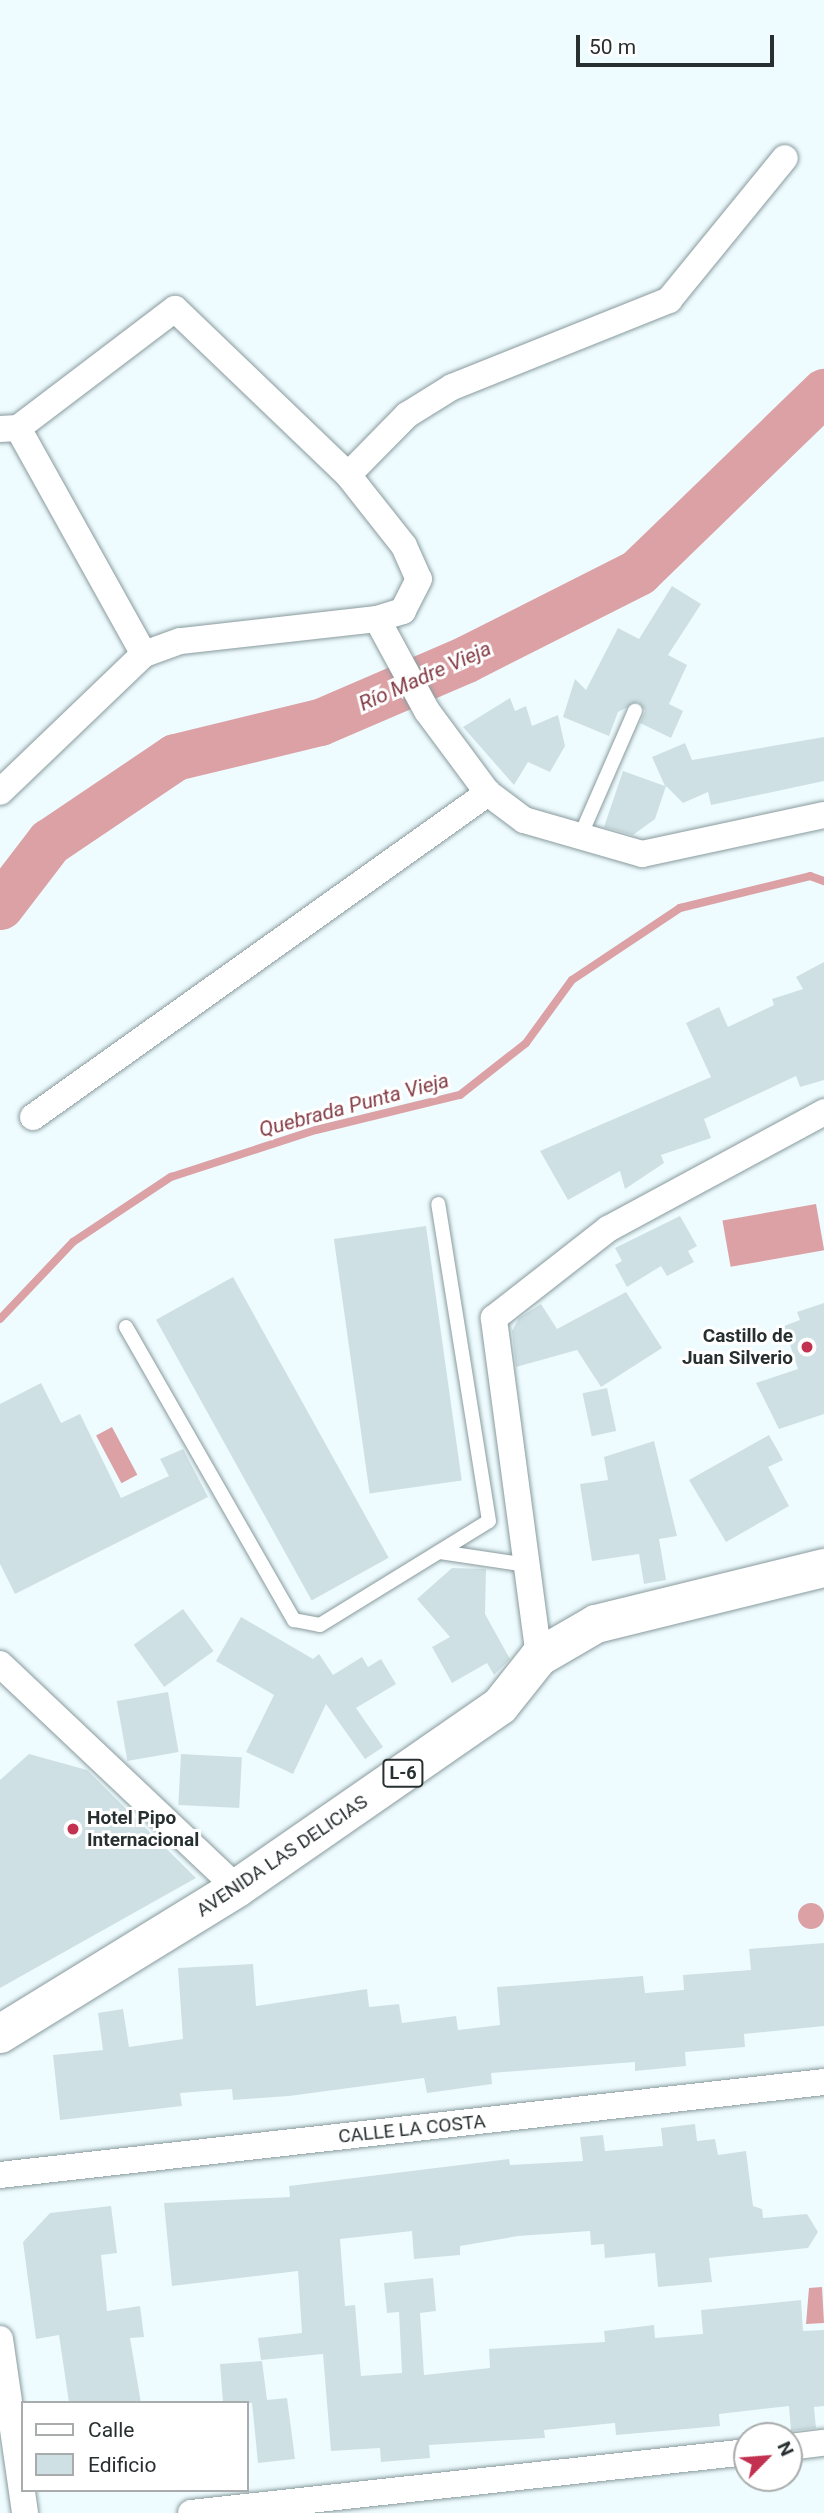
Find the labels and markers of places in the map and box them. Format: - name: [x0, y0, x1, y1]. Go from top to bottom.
- place label: Castillo de Juan Silverio: [682, 1325, 793, 1369]
- marker: Castillo de Juan Silverio: [799, 1339, 815, 1355]
- place label: Hotel Pipo Internacional: [87, 1807, 199, 1851]
- marker: Hotel Pipo Internacional: [65, 1821, 81, 1837]

